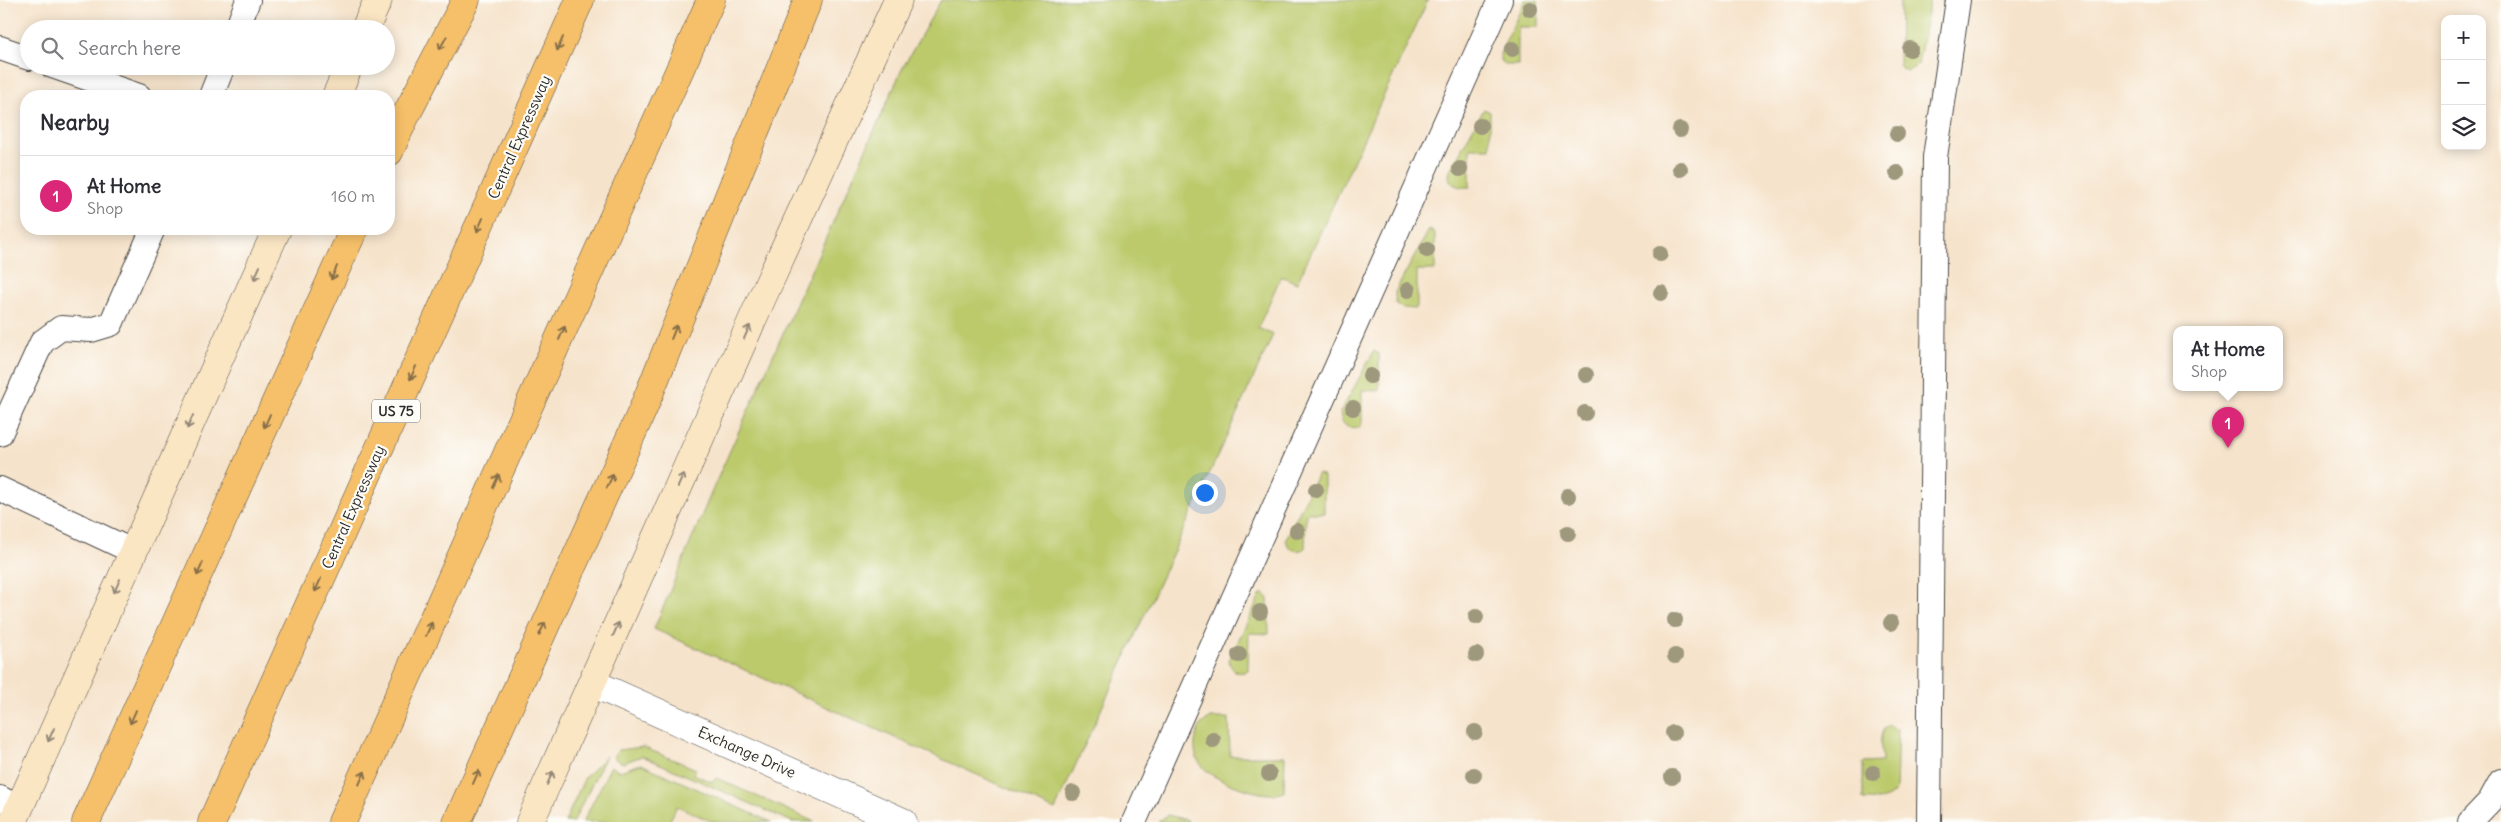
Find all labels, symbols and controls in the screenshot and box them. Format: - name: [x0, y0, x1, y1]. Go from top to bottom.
- map controls: [2441, 15, 2486, 150]
- button: +: [2441, 15, 2486, 60]
- search box: [20, 20, 395, 75]
- icon: search: [38, 34, 66, 62]
- one-way arrow: [438, 35, 447, 50]
- text: Search here: [78, 36, 181, 60]
- one-way arrow: [555, 36, 565, 51]
- button: −: [2441, 60, 2486, 105]
- street label: Central Expressway: [483, 72, 555, 202]
- button: layers: [2441, 105, 2486, 150]
- text: Nearby: [40, 109, 110, 136]
- text: At Home: [87, 174, 161, 198]
- text: 1: [53, 186, 59, 206]
- text: 160 m: [331, 186, 375, 206]
- text: Shop: [87, 198, 123, 218]
- one-way arrow: [474, 217, 484, 232]
- one-way arrow: [251, 265, 261, 280]
- one-way arrow: [329, 265, 338, 280]
- one-way arrow: [670, 325, 679, 340]
- one-way arrow: [743, 325, 753, 340]
- one-way arrow: [557, 326, 567, 341]
- popup: [2173, 326, 2283, 391]
- text: At Home: [2191, 337, 2265, 361]
- text: Shop: [2191, 361, 2227, 381]
- one-way arrow: [408, 365, 417, 380]
- road number: US 75: [372, 400, 420, 422]
- pin: 1: [2212, 407, 2244, 448]
- one-way arrow: [262, 413, 272, 428]
- one-way arrow: [185, 414, 195, 429]
- street label: Central Expressway: [317, 442, 389, 572]
- one-way arrow: [677, 473, 687, 488]
- one-way arrow: [491, 474, 501, 489]
- one-way arrow: [606, 474, 615, 489]
- your location: [1192, 480, 1218, 506]
- one-way arrow: [195, 561, 205, 576]
- one-way arrow: [312, 577, 322, 592]
- one-way arrow: [112, 578, 122, 593]
- one-way arrow: [425, 622, 434, 637]
- one-way arrow: [538, 622, 548, 637]
- one-way arrow: [611, 622, 621, 637]
- one-way arrow: [128, 709, 138, 724]
- street label: Exchange Drive: [695, 722, 799, 782]
- one-way arrow: [46, 727, 56, 742]
- one-way arrow: [472, 770, 482, 785]
- one-way arrow: [545, 770, 555, 785]
- one-way arrow: [358, 771, 368, 786]

